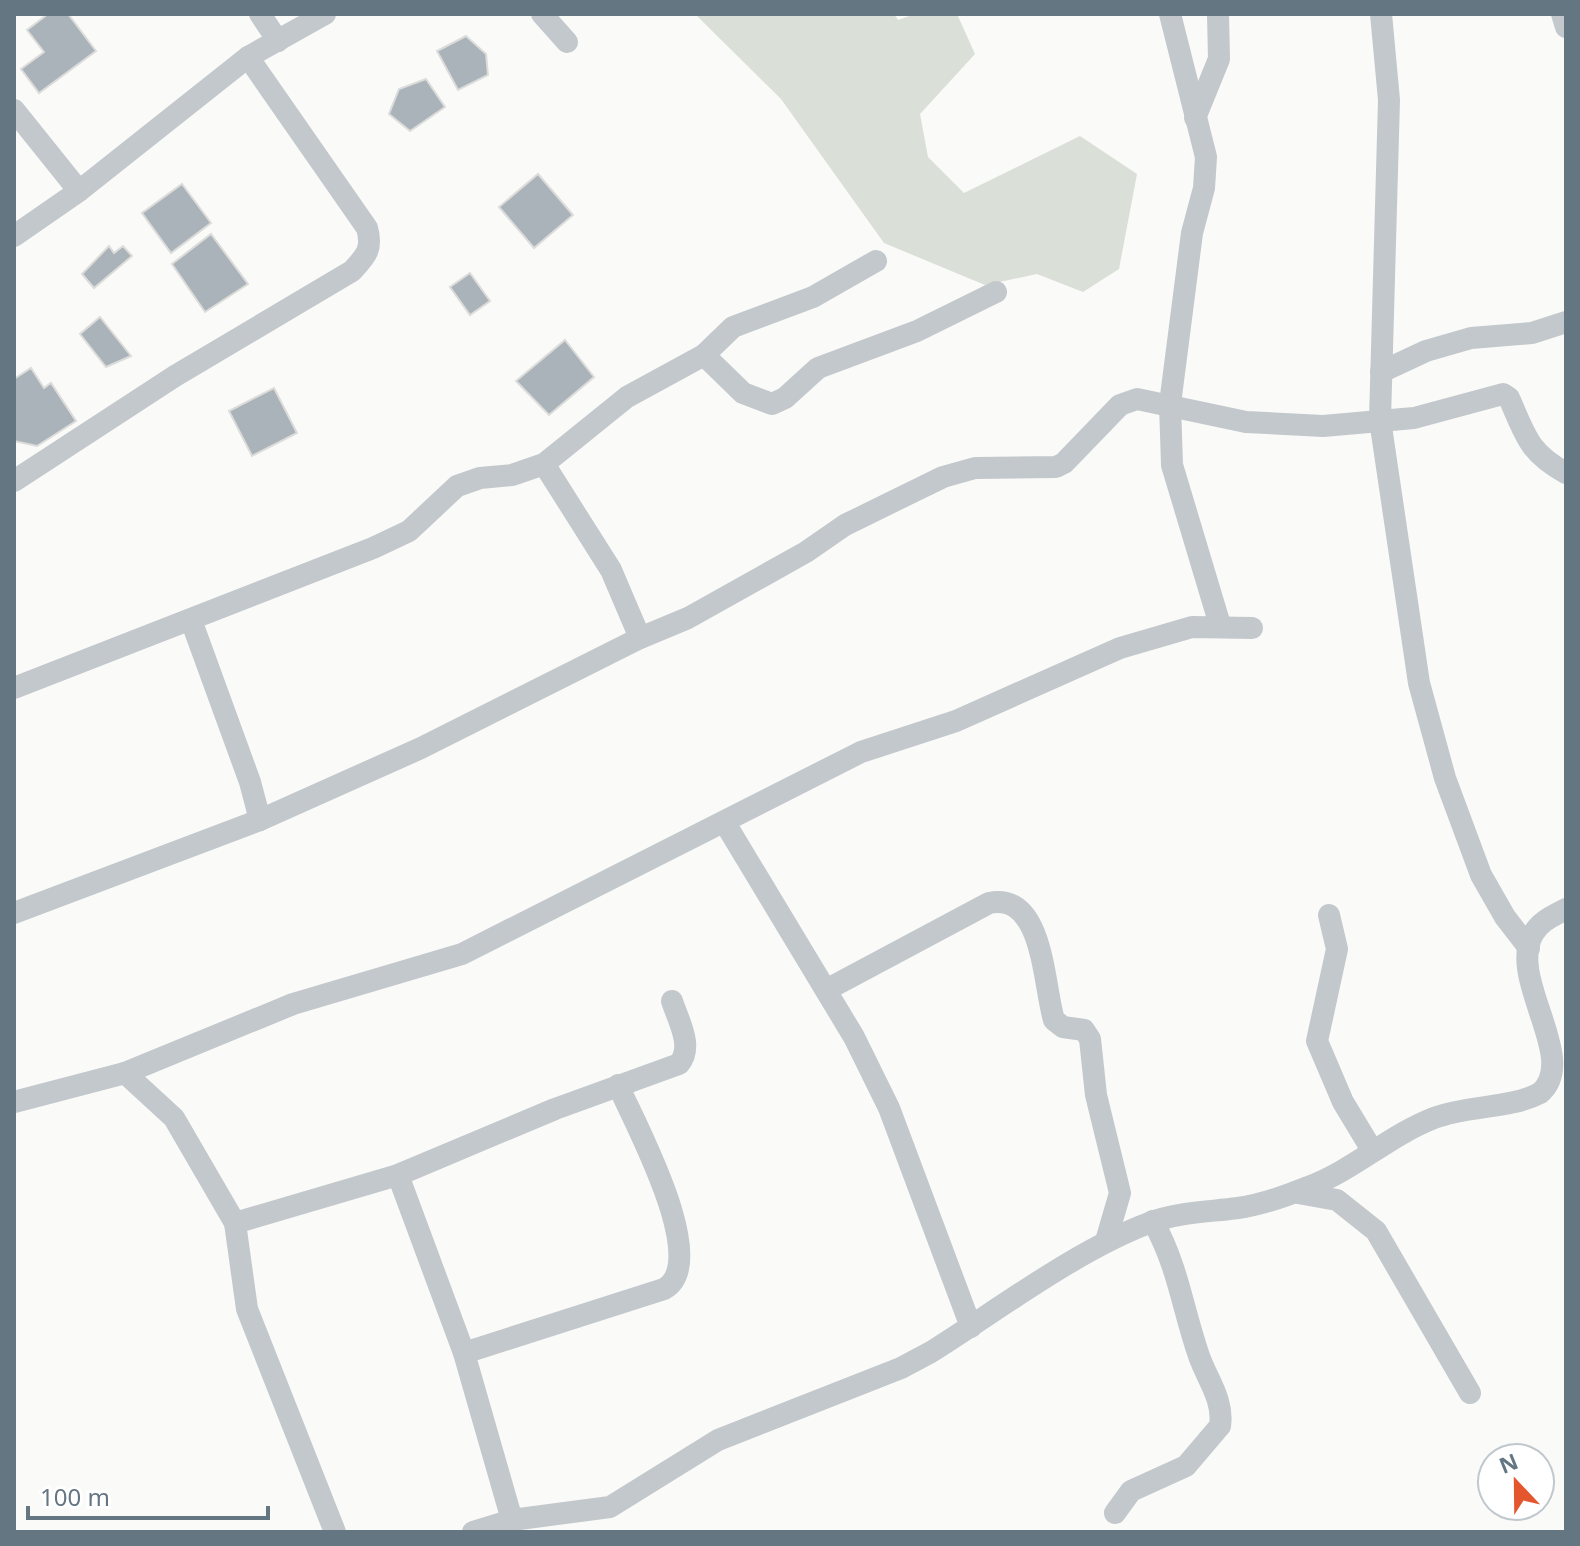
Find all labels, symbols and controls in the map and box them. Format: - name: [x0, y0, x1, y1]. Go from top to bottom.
- north arrow: [1476, 1442, 1556, 1522]
- text: N: [1494, 1445, 1522, 1480]
- scale bar: [28, 1470, 268, 1520]
- text: 100 m: [40, 1480, 110, 1513]

